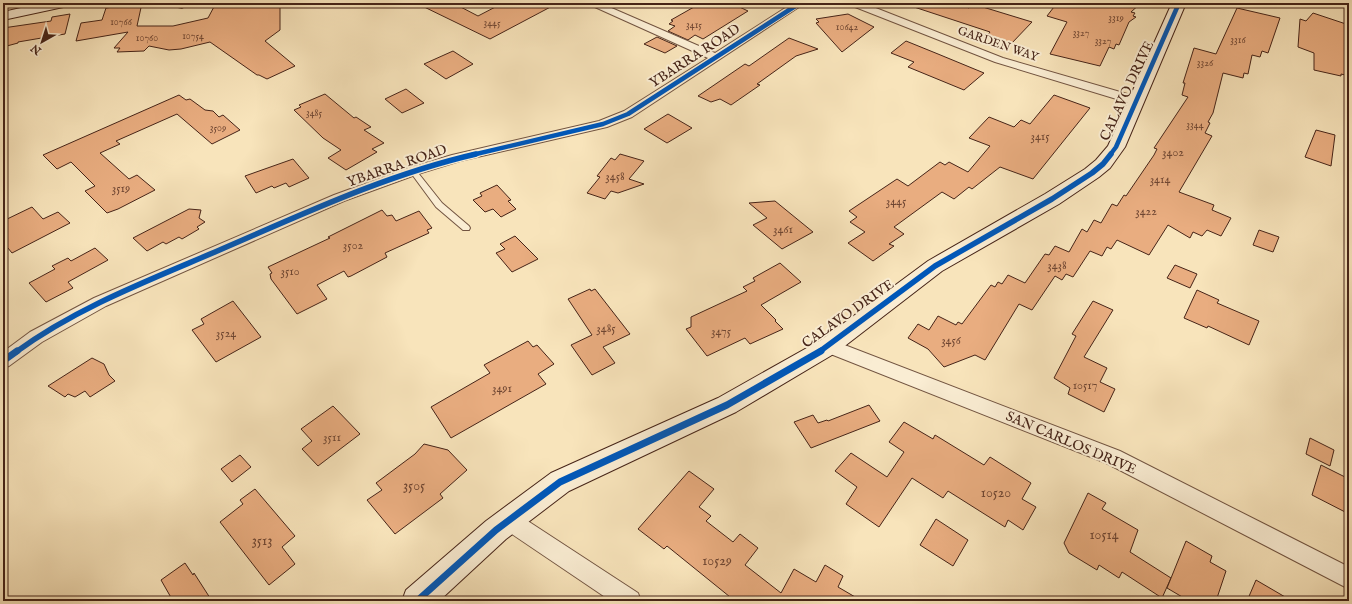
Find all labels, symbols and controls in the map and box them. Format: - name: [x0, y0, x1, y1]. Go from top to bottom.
- house number: 3319: [1108, 12, 1124, 25]
- house number: 10766: [110, 16, 133, 29]
- house number: 3445: [483, 17, 501, 30]
- house number: 3415: [686, 19, 702, 32]
- street label: YBARRA ROAD: [646, 20, 744, 92]
- house number: 10642: [836, 21, 859, 34]
- north arrow: [22, 22, 62, 62]
- street label: GARDEN WAY: [956, 23, 1041, 65]
- house number: 3327: [1073, 27, 1090, 40]
- house number: 10754: [182, 30, 204, 43]
- house number: 10760: [136, 32, 158, 45]
- house number: 3316: [1230, 34, 1246, 47]
- house number: 3327: [1095, 35, 1112, 48]
- street label: CALAVO DRIVE: [1096, 38, 1158, 144]
- text: N: [28, 40, 45, 58]
- house number: 3326: [1197, 57, 1214, 70]
- house number: 3485: [306, 107, 322, 120]
- house number: 3344: [1186, 119, 1204, 132]
- house number: 3509: [210, 122, 226, 135]
- house number: 3415: [1030, 129, 1050, 144]
- street label: YBARRA ROAD: [345, 140, 449, 192]
- house number: 3402: [1162, 145, 1184, 160]
- house number: 3458: [605, 169, 625, 184]
- house number: 3414: [1150, 172, 1170, 187]
- house number: 3519: [112, 181, 130, 196]
- house number: 3445: [886, 194, 907, 209]
- house number: 3422: [1135, 204, 1157, 219]
- house number: 3461: [773, 222, 793, 237]
- house number: 3502: [343, 238, 364, 253]
- house number: 3438: [1047, 258, 1067, 273]
- house number: 3510: [280, 264, 300, 279]
- street label: CALAVO DRIVE: [798, 275, 898, 352]
- house number: 3485: [596, 321, 616, 336]
- house number: 3475: [711, 324, 732, 339]
- house number: 3524: [216, 326, 236, 341]
- house number: 3456: [941, 333, 962, 348]
- house number: 10517: [1073, 378, 1097, 393]
- house number: 3491: [492, 381, 512, 396]
- street label: SAN CARLOS DRIVE: [1003, 407, 1139, 479]
- house number: 3511: [323, 430, 341, 445]
- house number: 3505: [403, 477, 425, 495]
- house number: 10520: [981, 484, 1011, 502]
- house number: 10514: [1089, 526, 1119, 544]
- house number: 3513: [252, 532, 272, 550]
- house number: 10529: [702, 552, 732, 570]

